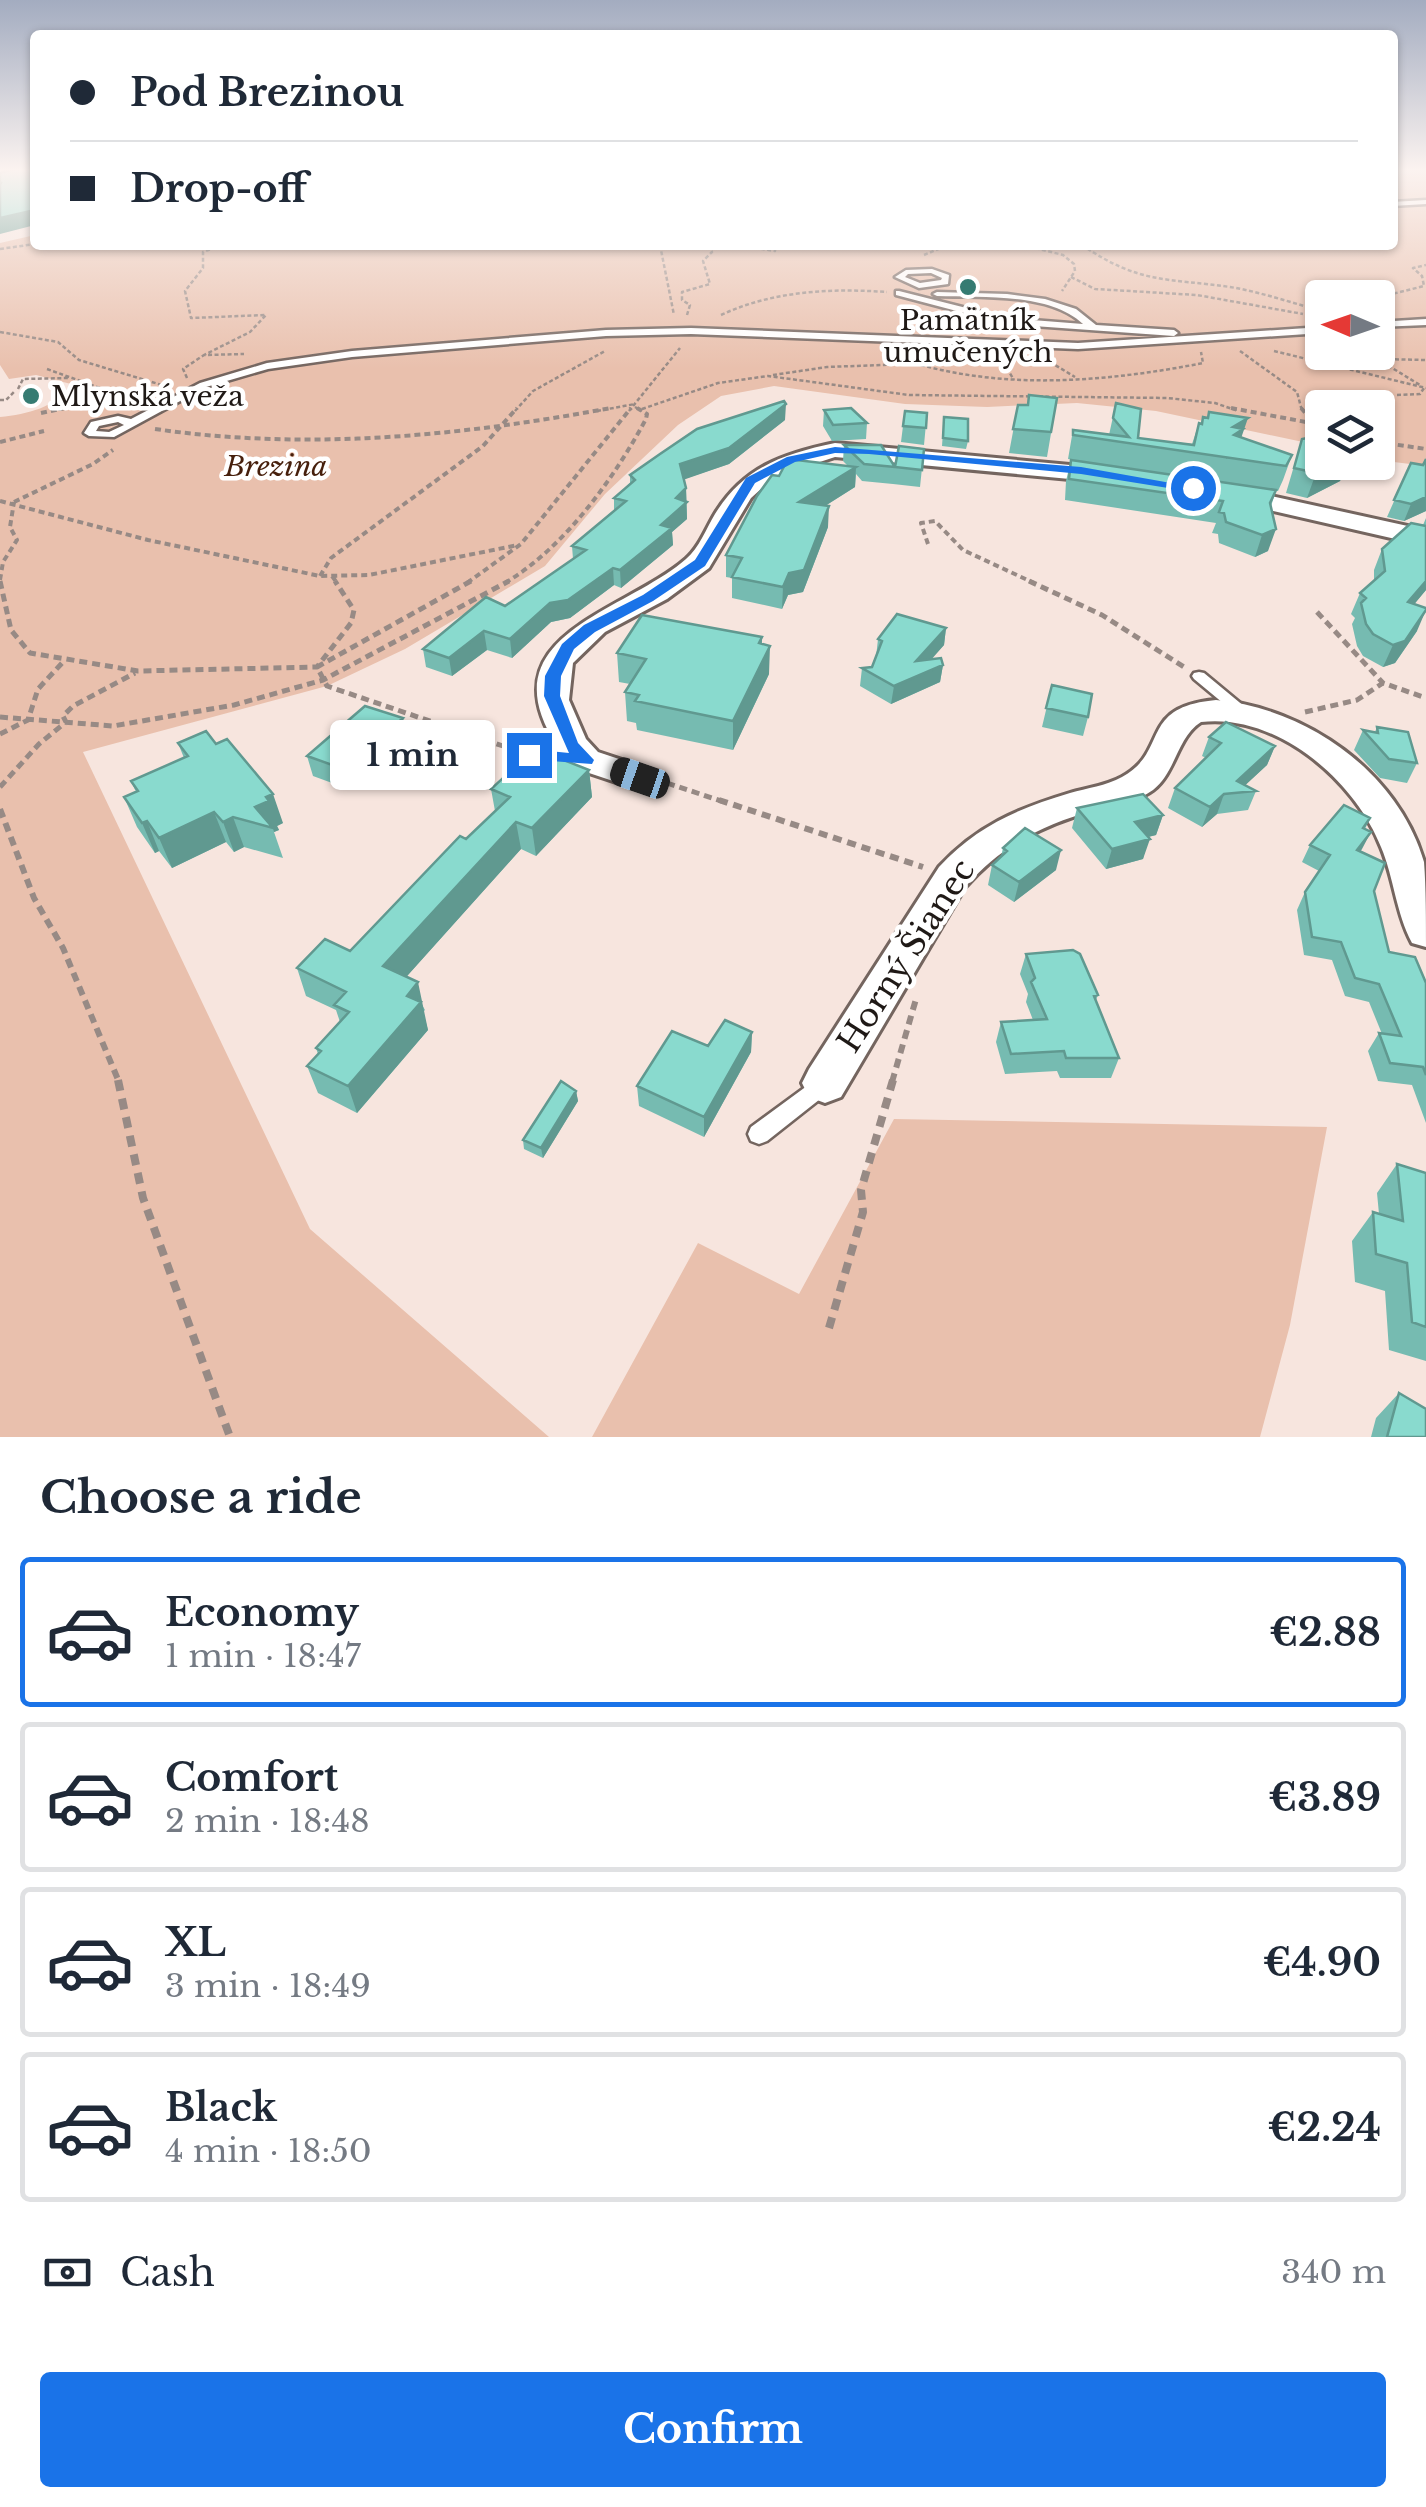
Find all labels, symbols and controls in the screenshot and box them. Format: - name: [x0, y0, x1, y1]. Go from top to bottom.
- text: Pod Brezinou: [130, 69, 404, 116]
- text: Drop-off: [130, 165, 307, 212]
- marker: Pamätník umučených: [957, 276, 979, 298]
- north arrow: [1305, 280, 1395, 370]
- map controls: [1305, 280, 1395, 480]
- place label: Pamätník umučených: [884, 303, 1052, 370]
- place label: Mlynská veža: [51, 379, 244, 414]
- marker: Mlynská veža: [20, 385, 42, 407]
- button: layers: [1305, 390, 1395, 480]
- park label: Brezina: [224, 449, 327, 484]
- route start: [1171, 466, 1216, 511]
- callout: 1 min: [329, 720, 494, 790]
- route end: [507, 733, 552, 778]
- text: 1 min: [366, 735, 459, 775]
- car: [607, 754, 673, 802]
- street label: Horný Šianec: [829, 852, 983, 1060]
- text: Choose a ride: [40, 1469, 362, 1525]
- icon: car: [45, 1587, 135, 1677]
- text: Economy: [165, 1589, 359, 1636]
- text: €2.88: [1269, 1609, 1381, 1656]
- text: 1 min · 18:47: [165, 1636, 361, 1676]
- icon: car: [45, 1752, 135, 1842]
- text: Comfort: [165, 1754, 338, 1801]
- text: €3.89: [1268, 1774, 1381, 1821]
- text: 2 min · 18:48: [165, 1801, 370, 1841]
- icon: car: [45, 1917, 135, 2007]
- text: XL: [165, 1919, 226, 1966]
- text: €4.90: [1263, 1939, 1381, 1986]
- text: 3 min · 18:49: [165, 1966, 371, 2006]
- icon: car: [45, 2082, 135, 2172]
- text: Black: [165, 2084, 277, 2131]
- text: €2.24: [1267, 2104, 1381, 2151]
- text: 4 min · 18:50: [165, 2131, 372, 2171]
- icon: cash: [40, 2245, 95, 2300]
- text: Cash: [120, 2249, 215, 2296]
- text: 340 m: [1281, 2252, 1386, 2292]
- button: Confirm: [40, 2372, 1386, 2487]

